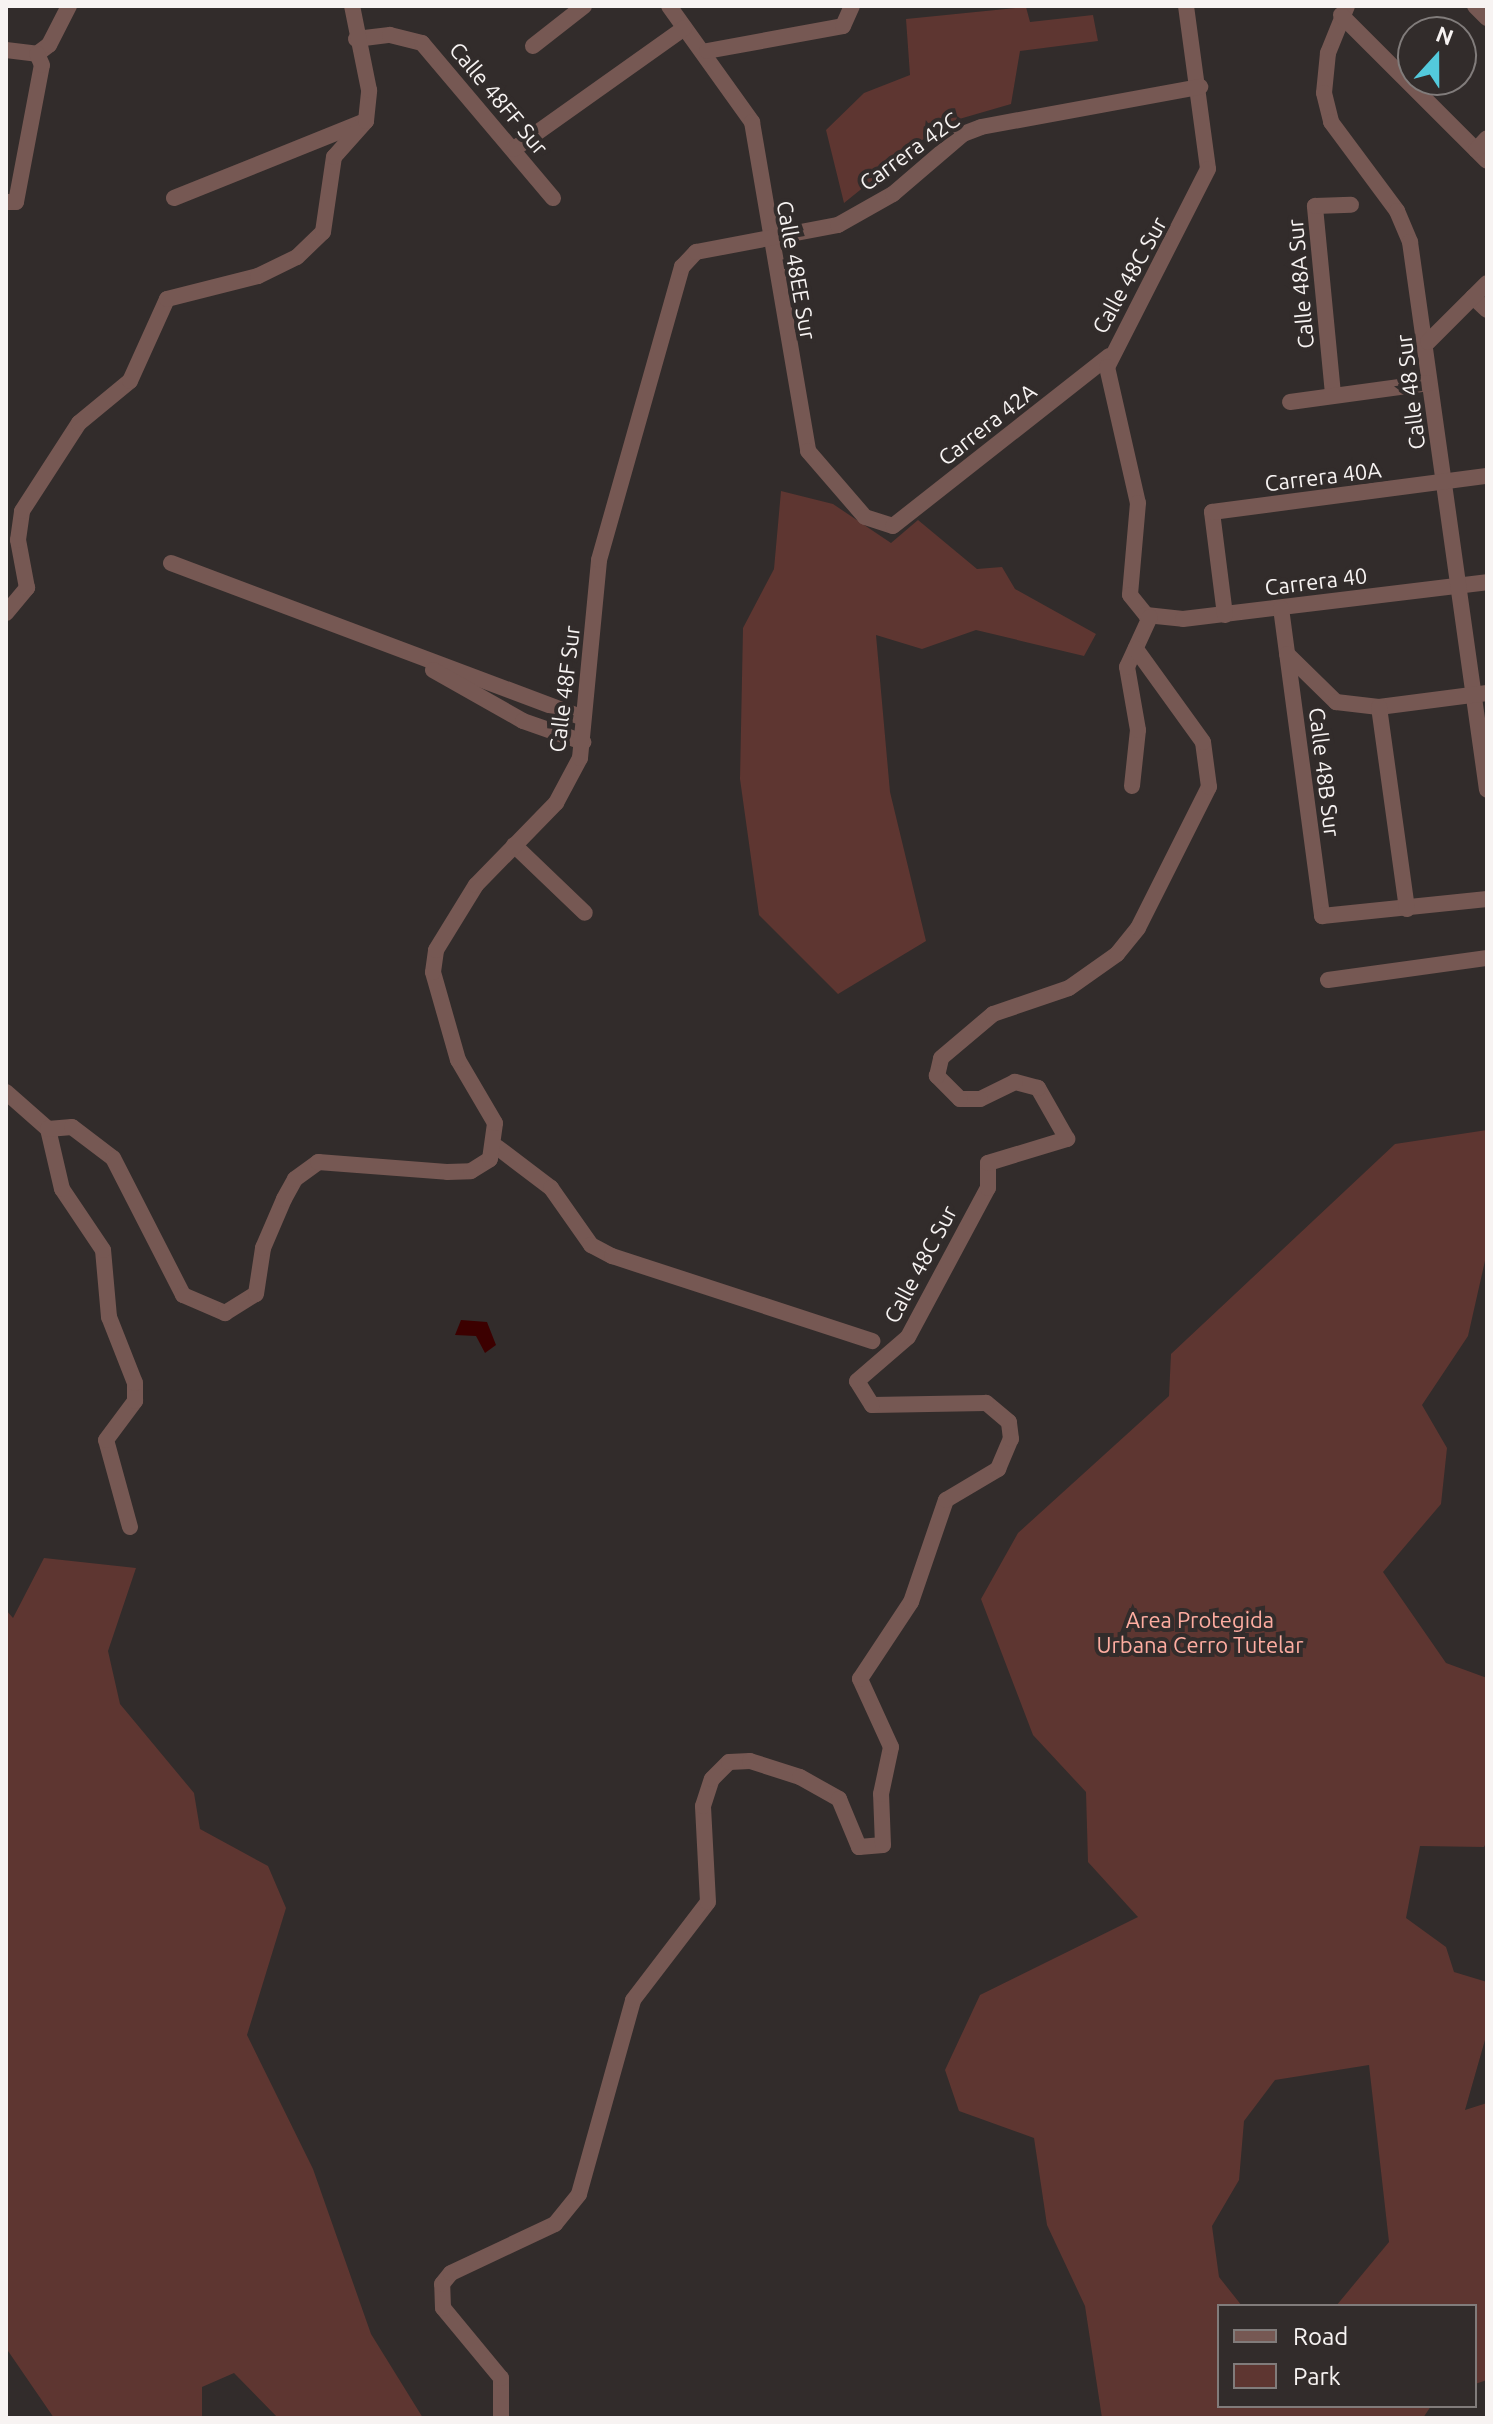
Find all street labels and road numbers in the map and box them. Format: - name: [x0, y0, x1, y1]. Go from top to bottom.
- street label: Calle 48FF Sur: [444, 36, 554, 160]
- street label: Carrera 42C: [854, 106, 964, 196]
- street label: Calle 48EE Sur: [772, 199, 822, 341]
- street label: Calle 48C Sur: [1086, 212, 1172, 338]
- street label: Calle 48A Sur: [1281, 218, 1319, 350]
- street label: Calle 48 Sur: [1390, 333, 1430, 451]
- street label: Carrera 42A: [933, 377, 1041, 471]
- street label: Carrera 40A: [1263, 456, 1383, 496]
- street label: Carrera 40: [1263, 562, 1369, 600]
- street label: Calle 48F Sur: [543, 624, 585, 754]
- street label: Calle 48B Sur: [1304, 706, 1346, 838]
- street label: Calle 48C Sur: [878, 1201, 962, 1327]

